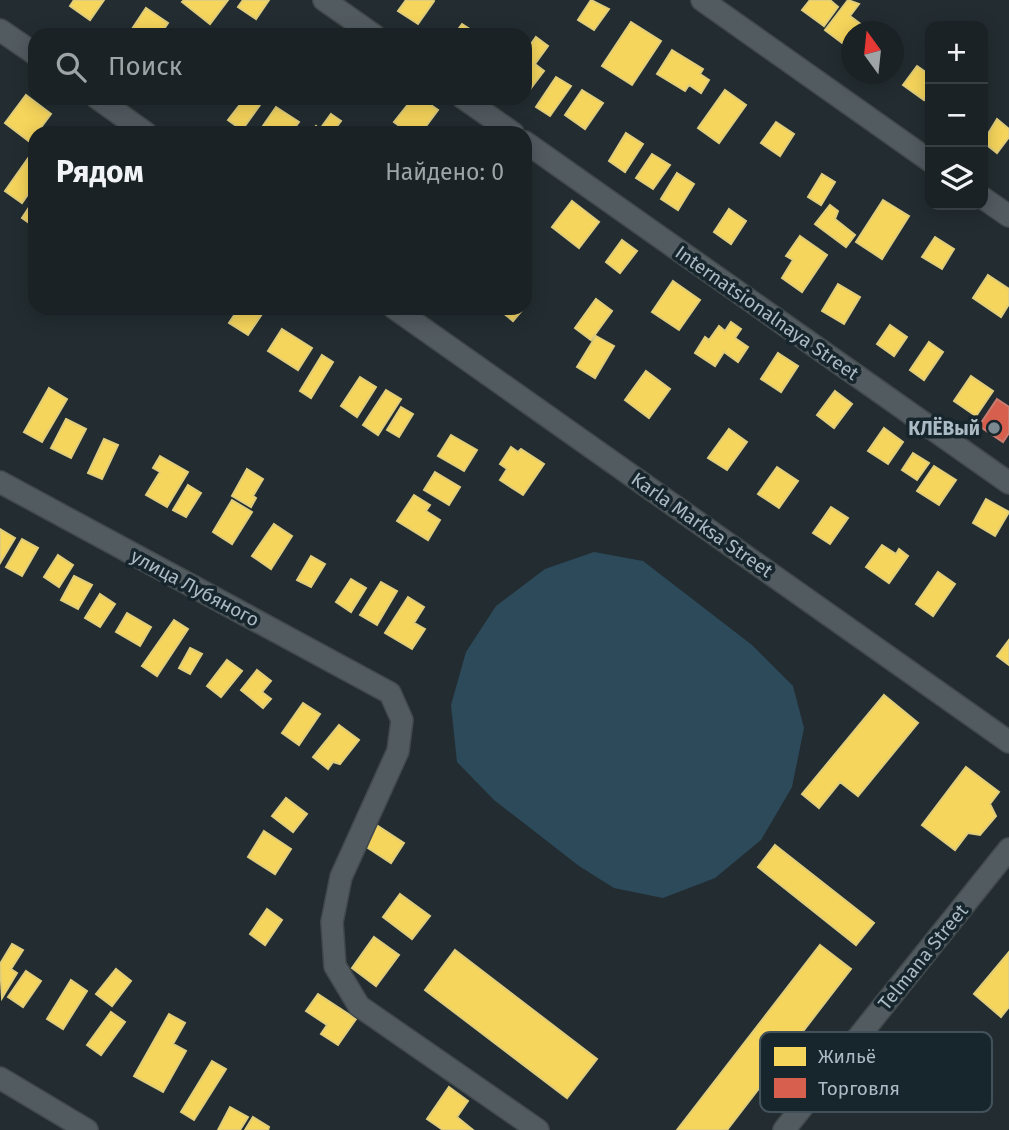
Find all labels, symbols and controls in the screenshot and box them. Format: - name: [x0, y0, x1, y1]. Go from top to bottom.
- north arrow: [841, 21, 904, 84]
- map controls: [925, 21, 988, 210]
- button: +: [925, 21, 988, 84]
- search box: [28, 28, 532, 105]
- icon: search: [52, 48, 90, 86]
- text: Поиск: [108, 51, 182, 82]
- button: −: [925, 84, 988, 147]
- button: layers: [925, 147, 988, 210]
- text: Рядом: [56, 154, 144, 190]
- text: Найдено: 0: [385, 158, 504, 186]
- street label: Internatsionalnaya Street: [671, 241, 863, 385]
- place label: КЛЁВый: [908, 416, 980, 440]
- marker: КЛЁВый: [986, 420, 1002, 436]
- street label: Karla Marksa Street: [627, 468, 777, 582]
- street label: улица Лубяного: [127, 544, 263, 632]
- street label: Telmana Street: [873, 899, 973, 1015]
- legend: [760, 1032, 992, 1112]
- text: Жильё: [818, 1045, 876, 1068]
- text: Торговля: [818, 1077, 900, 1100]

